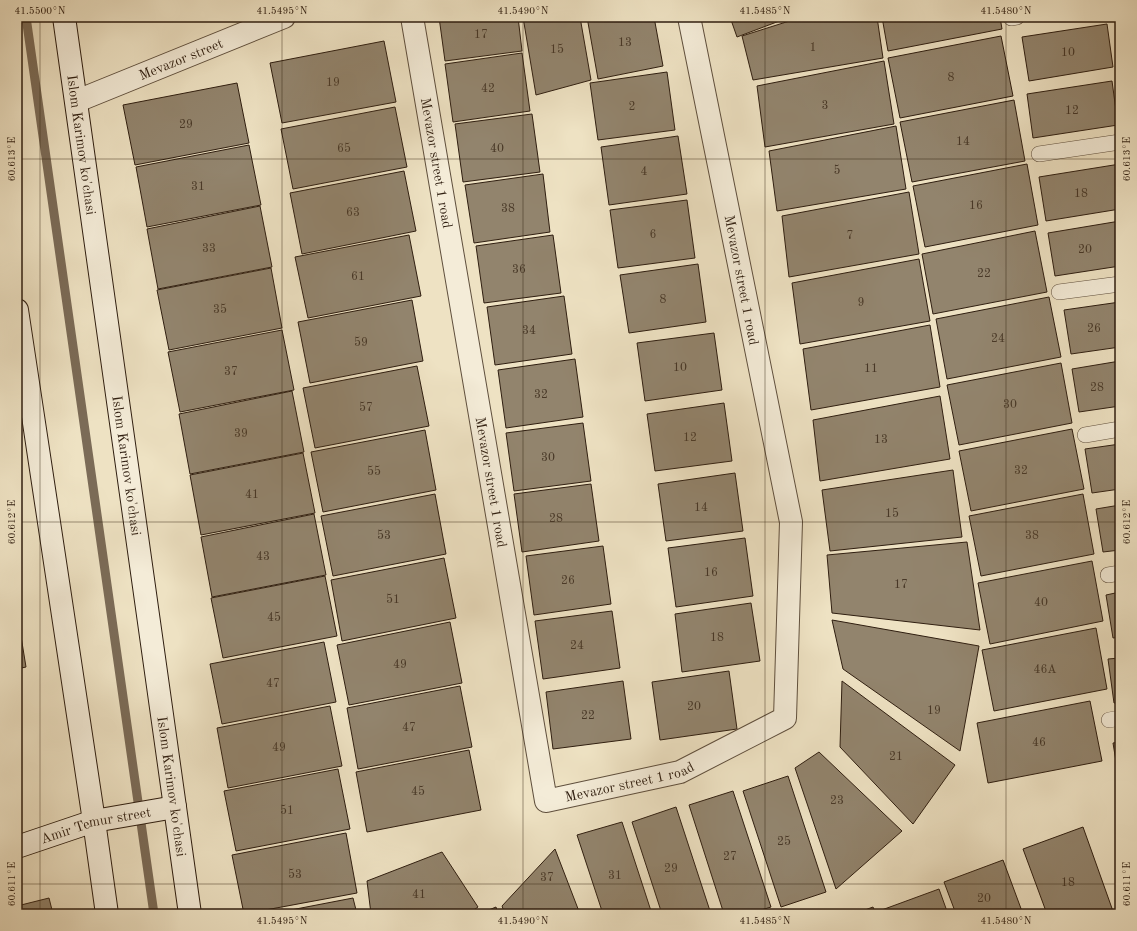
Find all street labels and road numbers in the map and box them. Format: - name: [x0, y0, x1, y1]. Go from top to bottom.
- street label: Mevazor street: [137, 36, 225, 83]
- street label: Islom Karimov ko'chasi: [64, 74, 98, 216]
- street label: Mevazor street 1 road: [418, 97, 454, 229]
- street label: Mevazor street 1 road: [722, 214, 761, 346]
- street label: Islom Karimov ko'chasi: [109, 395, 143, 537]
- street label: Mevazor street 1 road: [472, 416, 509, 549]
- street label: Islom Karimov ko'chasi: [154, 716, 188, 858]
- street label: Mevazor street 1 road: [564, 760, 697, 805]
- street label: Amir Temur street: [39, 805, 152, 847]

